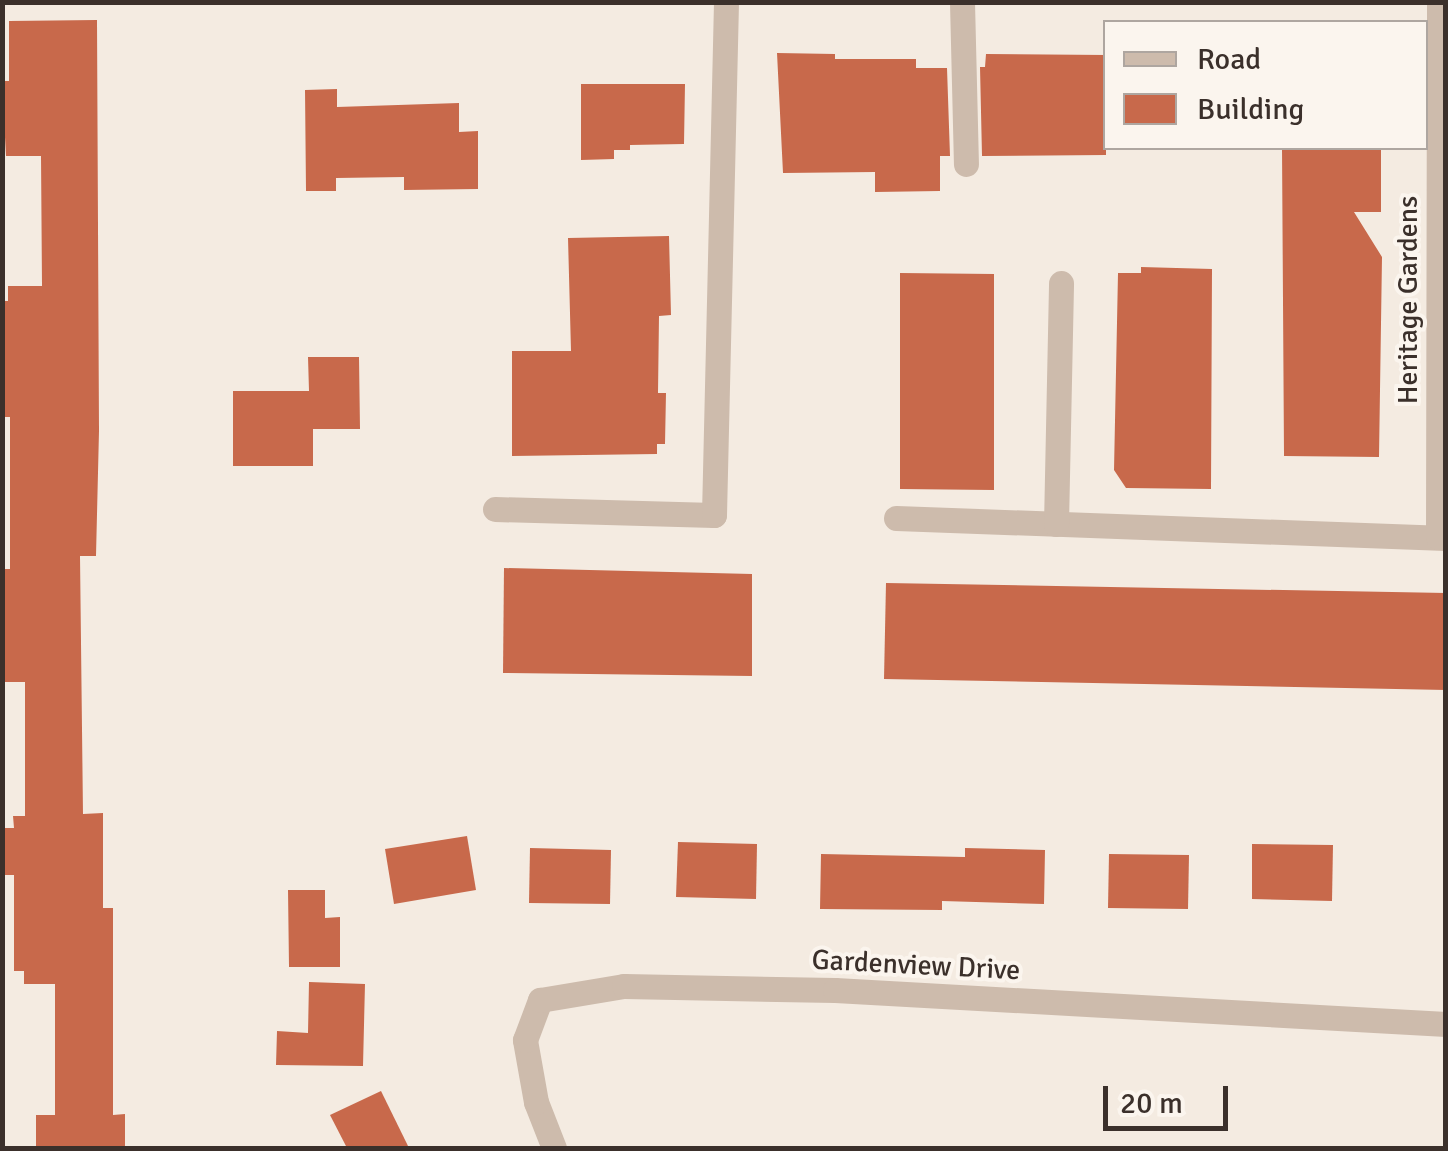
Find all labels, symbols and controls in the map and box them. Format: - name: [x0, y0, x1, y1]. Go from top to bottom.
- legend: [1103, 20, 1428, 150]
- text: Road: [1197, 41, 1261, 78]
- text: Building: [1197, 91, 1304, 128]
- street label: Heritage Gardens: [1391, 196, 1425, 404]
- street label: Gardenview Drive: [811, 943, 1021, 987]
- scale bar: [1108, 1066, 1233, 1128]
- text: 20 m: [1120, 1085, 1183, 1122]

